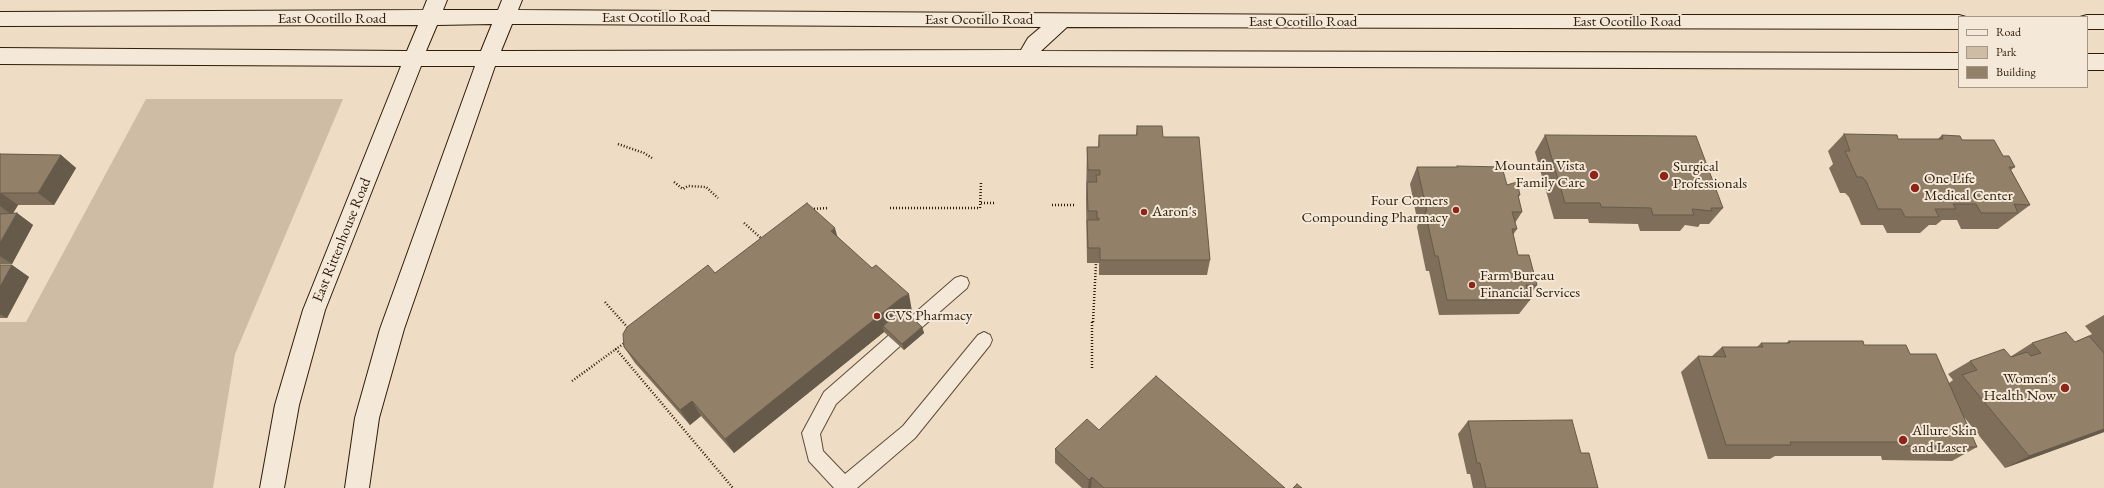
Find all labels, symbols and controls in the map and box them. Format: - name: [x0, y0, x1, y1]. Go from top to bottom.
- street label: East Ocotillo Road: [602, 9, 710, 27]
- street label: East Ocotillo Road: [278, 10, 386, 28]
- street label: East Ocotillo Road: [925, 11, 1033, 29]
- street label: East Ocotillo Road: [1249, 13, 1357, 31]
- street label: East Ocotillo Road: [1573, 13, 1681, 31]
- legend: [1958, 16, 2088, 88]
- text: Road: [1996, 24, 2021, 40]
- text: Park: [1996, 44, 2016, 60]
- text: Building: [1996, 64, 2036, 80]
- place label: Mountain Vista Family Care: [1494, 157, 1585, 192]
- place label: Surgical Professionals: [1673, 158, 1747, 193]
- marker: Mountain Vista Family Care: [1588, 169, 1600, 181]
- marker: Surgical Professionals: [1658, 170, 1670, 182]
- place label: One Life Medical Center: [1924, 170, 2013, 205]
- street label: East Rittenhouse Road: [309, 175, 375, 305]
- marker: One Life Medical Center: [1909, 182, 1921, 194]
- place label: Four Corners Compounding Pharmacy: [1301, 192, 1448, 227]
- place label: Aaron's: [1152, 203, 1197, 221]
- marker: Four Corners Compounding Pharmacy: [1451, 205, 1461, 215]
- marker: Aaron's: [1139, 207, 1149, 217]
- place label: Farm Bureau Financial Services: [1480, 267, 1580, 302]
- marker: Farm Bureau Financial Services: [1467, 280, 1477, 290]
- place label: CVS Pharmacy: [885, 307, 972, 325]
- marker: CVS Pharmacy: [872, 311, 882, 321]
- place label: Women's Health Now: [1984, 370, 2056, 405]
- marker: Women's Health Now: [2059, 382, 2071, 394]
- place label: Allure Skin and Laser: [1912, 422, 1977, 457]
- marker: Allure Skin and Laser: [1897, 434, 1909, 446]

